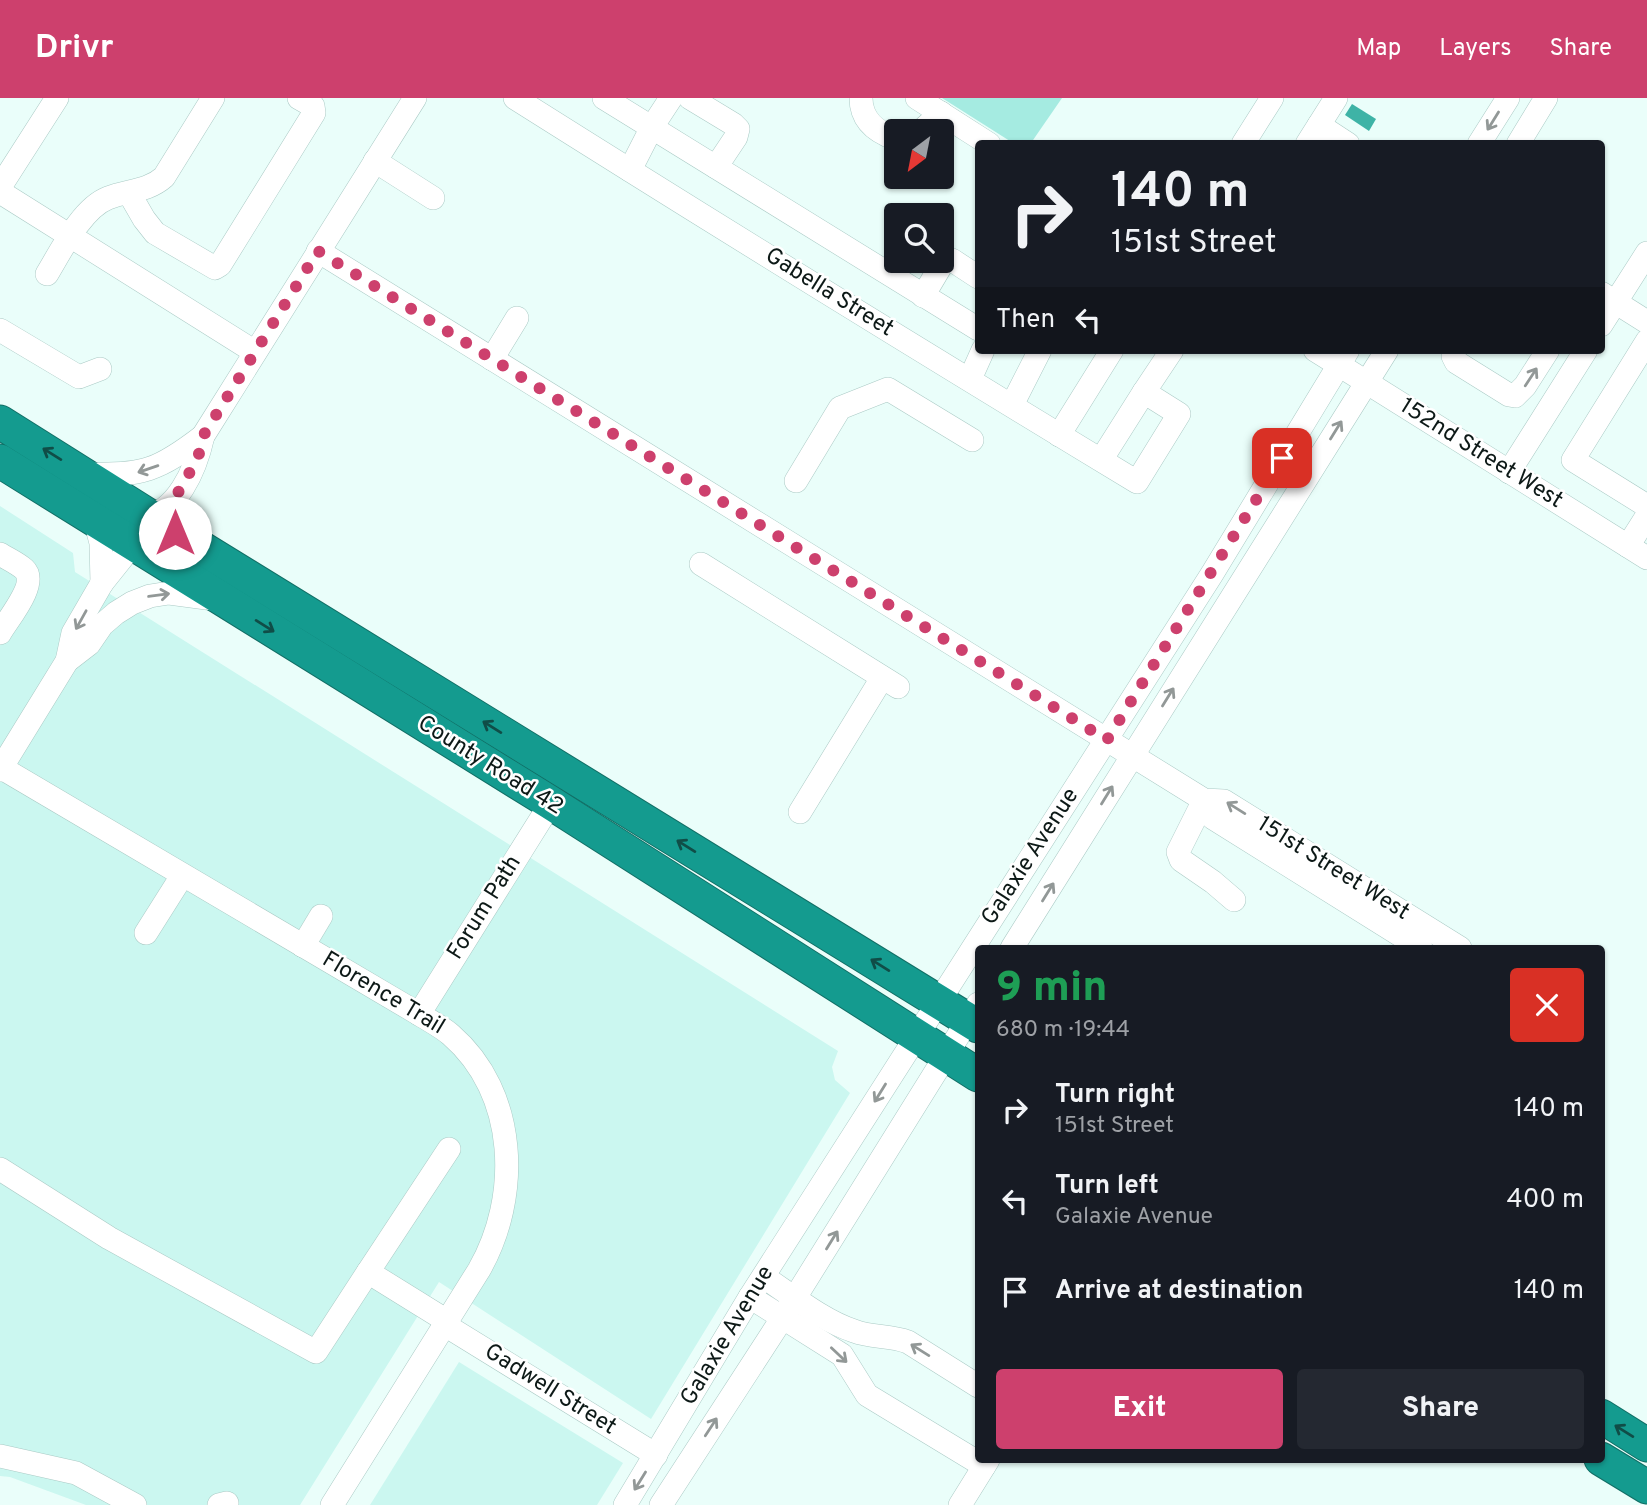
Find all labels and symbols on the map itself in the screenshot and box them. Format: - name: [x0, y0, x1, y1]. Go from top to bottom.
- one-way arrow: [1486, 110, 1500, 130]
- north arrow: [884, 119, 954, 189]
- street label: Gabella Street: [759, 242, 899, 344]
- one-way arrow: [1524, 368, 1539, 387]
- street label: 152nd Street West: [1394, 392, 1568, 516]
- one-way arrow: [1330, 420, 1344, 440]
- pin: [1252, 428, 1312, 488]
- one-way arrow: [43, 447, 62, 462]
- one-way arrow: [138, 464, 160, 476]
- position arrow: [138, 496, 212, 570]
- one-way arrow: [148, 589, 170, 602]
- one-way arrow: [74, 609, 87, 630]
- one-way arrow: [255, 620, 275, 634]
- one-way arrow: [1162, 688, 1176, 708]
- street label: County Road 42: [412, 710, 568, 822]
- one-way arrow: [483, 720, 503, 734]
- street label: Galaxie Avenue: [976, 783, 1086, 931]
- one-way arrow: [1100, 786, 1115, 805]
- one-way arrow: [1226, 801, 1246, 815]
- street label: 151st Street West: [1251, 811, 1415, 927]
- one-way arrow: [677, 839, 697, 853]
- street label: Forum Path: [442, 850, 528, 966]
- one-way arrow: [1041, 882, 1055, 902]
- street label: Florence Trail: [316, 946, 450, 1042]
- one-way arrow: [871, 958, 891, 972]
- one-way arrow: [872, 1083, 886, 1103]
- one-way arrow: [825, 1230, 839, 1250]
- street label: Galaxie Avenue: [675, 1261, 781, 1411]
- street label: Gadwell Street: [478, 1338, 622, 1442]
- one-way arrow: [911, 1342, 931, 1356]
- one-way arrow: [830, 1347, 847, 1364]
- one-way arrow: [704, 1418, 719, 1437]
- one-way arrow: [1615, 1423, 1635, 1437]
- one-way arrow: [632, 1471, 646, 1491]

